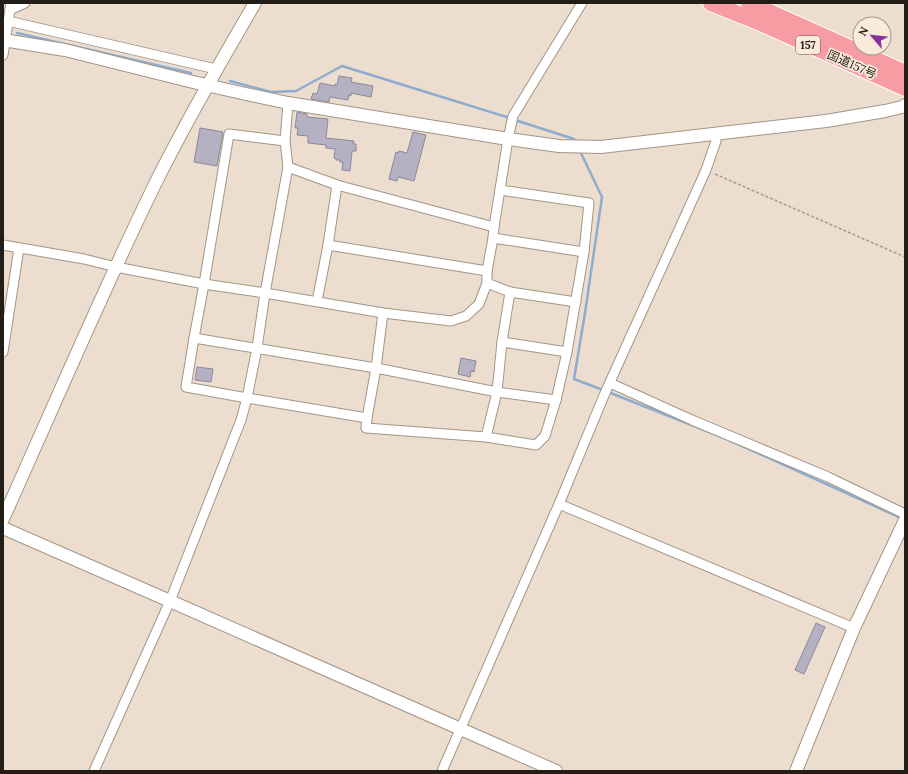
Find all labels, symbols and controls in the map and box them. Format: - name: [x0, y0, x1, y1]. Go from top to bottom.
- north arrow: [852, 16, 892, 56]
- text: N: [855, 24, 872, 38]
- road number: 157: [796, 36, 820, 54]
- street label: 国道157号: [825, 46, 879, 82]

